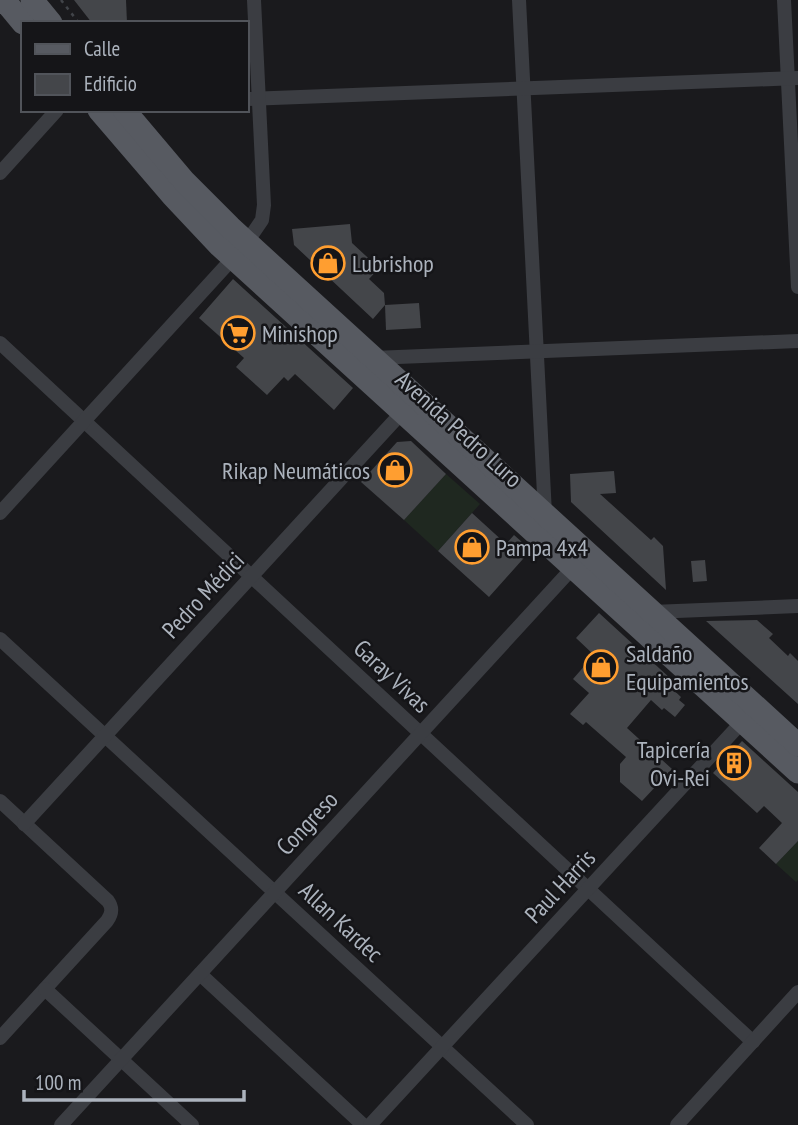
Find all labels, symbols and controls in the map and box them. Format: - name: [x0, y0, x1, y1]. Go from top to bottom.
- legend: [21, 21, 248, 112]
- text: Calle: [84, 35, 120, 62]
- text: Edificio: [84, 70, 137, 97]
- shop icon: Lubrishop: [309, 244, 347, 282]
- place label: Lubrishop: [352, 248, 434, 279]
- supermarket icon: Minishop: [219, 314, 257, 352]
- place label: Minishop: [262, 318, 338, 349]
- street label: Avenida Pedro Luro: [389, 364, 529, 494]
- shop icon: Rikap Neumáticos: [376, 451, 414, 489]
- place label: Rikap Neumáticos: [222, 455, 370, 486]
- shop icon: Pampa 4x4: [453, 528, 491, 566]
- place label: Pampa 4x4: [496, 532, 588, 563]
- street label: Pedro Médici: [155, 545, 251, 645]
- street label: Garay Vivas: [347, 633, 437, 719]
- place label: Saldaño Equipamientos: [626, 638, 749, 697]
- shop icon: Saldaño Equipamientos: [582, 648, 620, 686]
- place label: Tapicería Ovi-Rei: [637, 734, 710, 793]
- building icon: Tapicería Ovi-Rei: [715, 744, 753, 782]
- street label: Congreso: [270, 784, 344, 862]
- street label: Paul Harris: [518, 843, 602, 929]
- street label: Allan Kardec: [292, 875, 390, 969]
- scale bar: [24, 1058, 245, 1102]
- text: 100 m: [35, 1069, 81, 1096]

